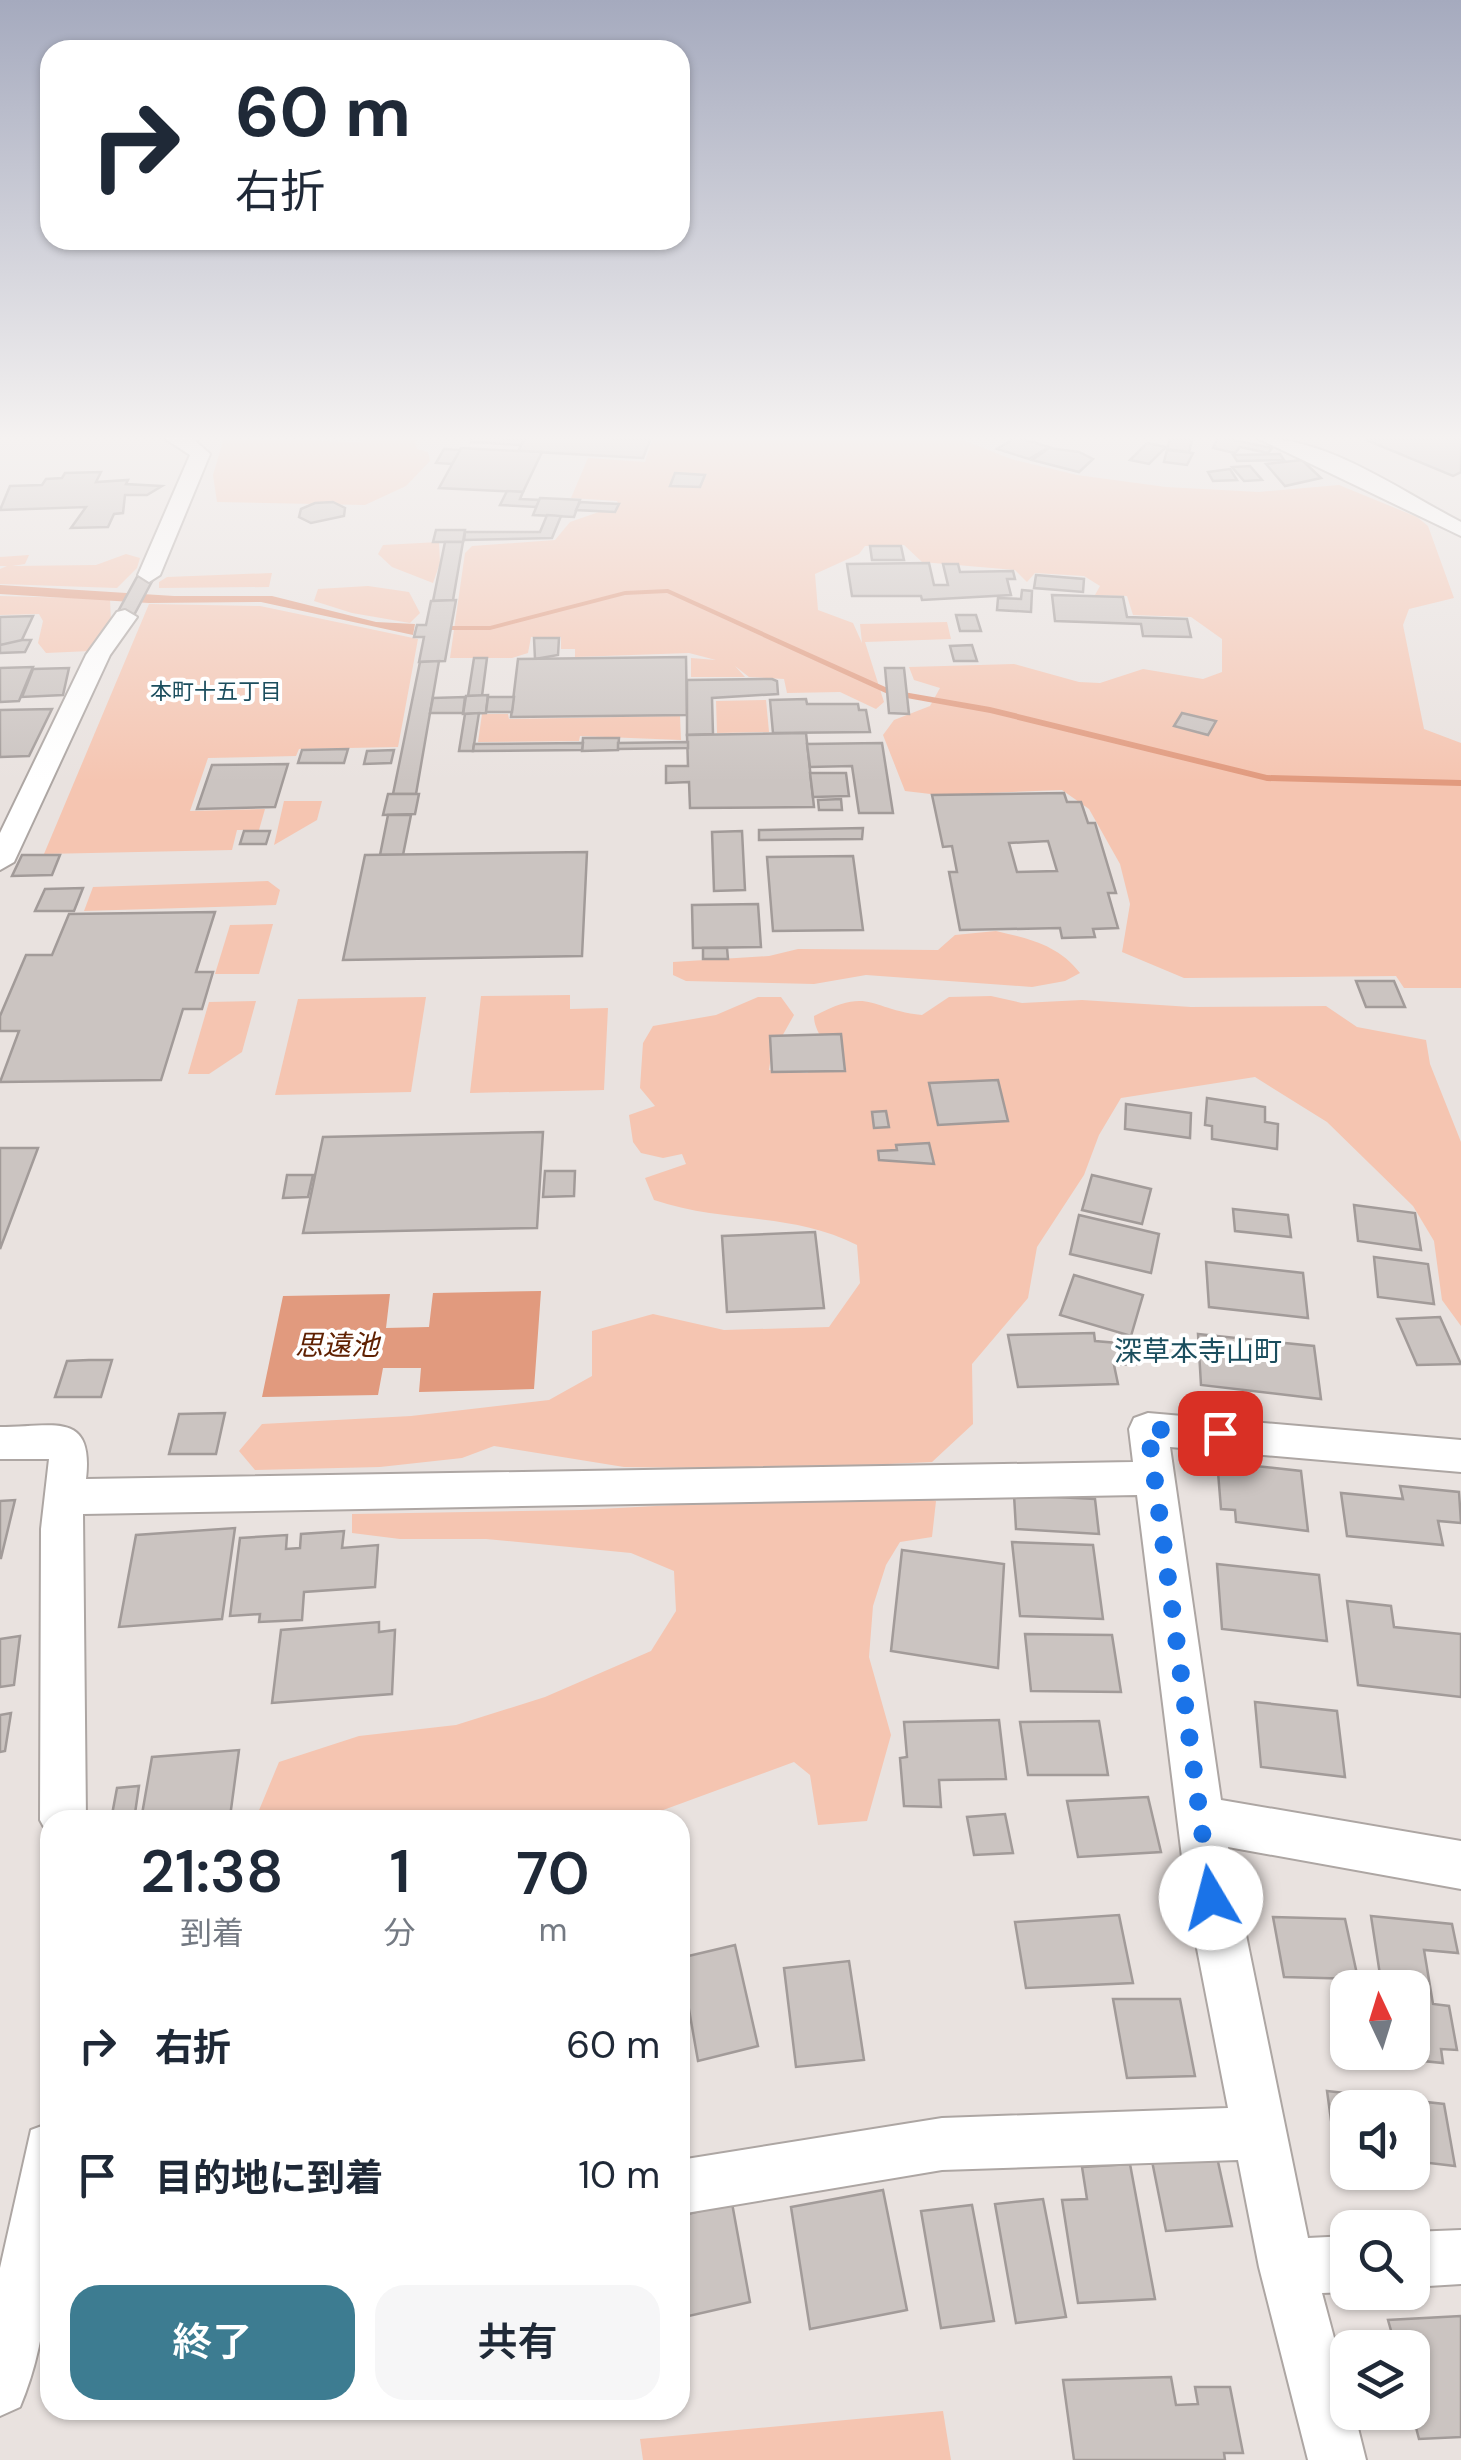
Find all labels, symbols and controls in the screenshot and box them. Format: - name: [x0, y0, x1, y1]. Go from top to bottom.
- text: 60 m: [235, 67, 411, 158]
- icon: right: [70, 80, 200, 210]
- text: 右折: [235, 162, 325, 221]
- district label: 本町十五丁目: [150, 677, 282, 706]
- water label: 思遠池: [295, 1327, 382, 1364]
- district label: 深草本寺山町: [1114, 1333, 1282, 1370]
- pin: [1178, 1391, 1263, 1476]
- icon: arrive: [1193, 1406, 1248, 1461]
- text: 21:38: [140, 1832, 284, 1911]
- text: 1: [389, 1832, 410, 1911]
- text: 70: [516, 1834, 590, 1913]
- position arrow: [1159, 1846, 1263, 1950]
- text: m: [539, 1909, 567, 1951]
- text: 到着: [180, 1912, 244, 1954]
- text: 分: [384, 1912, 416, 1954]
- north arrow: [1330, 1970, 1430, 2070]
- map controls: [1330, 1970, 1430, 2430]
- icon: right: [70, 2018, 125, 2073]
- text: 60 m: [566, 2020, 660, 2070]
- text: 右折: [155, 2023, 231, 2073]
- button: sound: [1330, 2090, 1430, 2190]
- icon: arrive: [70, 2148, 125, 2203]
- text: 10 m: [578, 2150, 660, 2200]
- text: 目的地に到着: [155, 2153, 383, 2203]
- button: search: [1330, 2210, 1430, 2310]
- button: 終了: [70, 2285, 355, 2400]
- button: 共有: [375, 2285, 660, 2400]
- button: layers: [1330, 2330, 1430, 2430]

